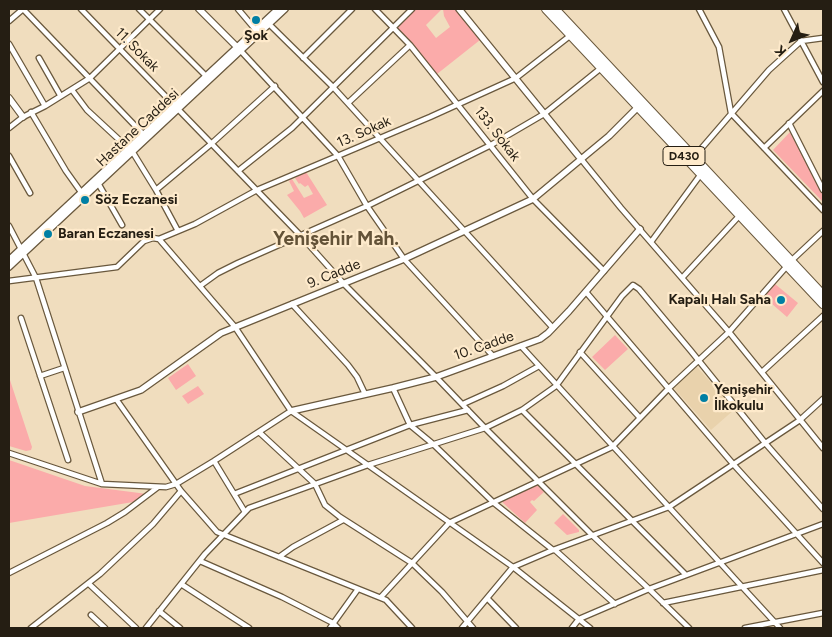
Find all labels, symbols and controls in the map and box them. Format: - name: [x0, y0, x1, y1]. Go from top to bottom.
- marker: Şok: [250, 14, 262, 26]
- north arrow: [767, 15, 817, 65]
- street label: 11. Sokak: [112, 25, 162, 75]
- place label: Şok: [244, 28, 268, 44]
- text: K: [772, 42, 790, 60]
- street label: Hastane Caddesi: [93, 86, 183, 170]
- street label: 133. Sokak: [470, 103, 524, 165]
- street label: 13. Sokak: [335, 113, 393, 151]
- road number: D430: [663, 146, 705, 166]
- place label: Söz Eczanesi: [95, 192, 178, 208]
- marker: Söz Eczanesi: [79, 194, 91, 206]
- place label: Baran Eczanesi: [58, 226, 154, 242]
- marker: Baran Eczanesi: [42, 228, 54, 240]
- district label: Yenişehir Mah.: [273, 228, 399, 250]
- street label: 9. Cadde: [305, 256, 363, 292]
- place label: Kapalı Halı Saha: [669, 292, 771, 308]
- marker: Kapalı Halı Saha: [775, 294, 787, 306]
- street label: 10. Cadde: [452, 328, 516, 364]
- place label: Yenişehir İlkokulu: [714, 382, 773, 414]
- marker: Yenişehir İlkokulu: [698, 392, 710, 404]

